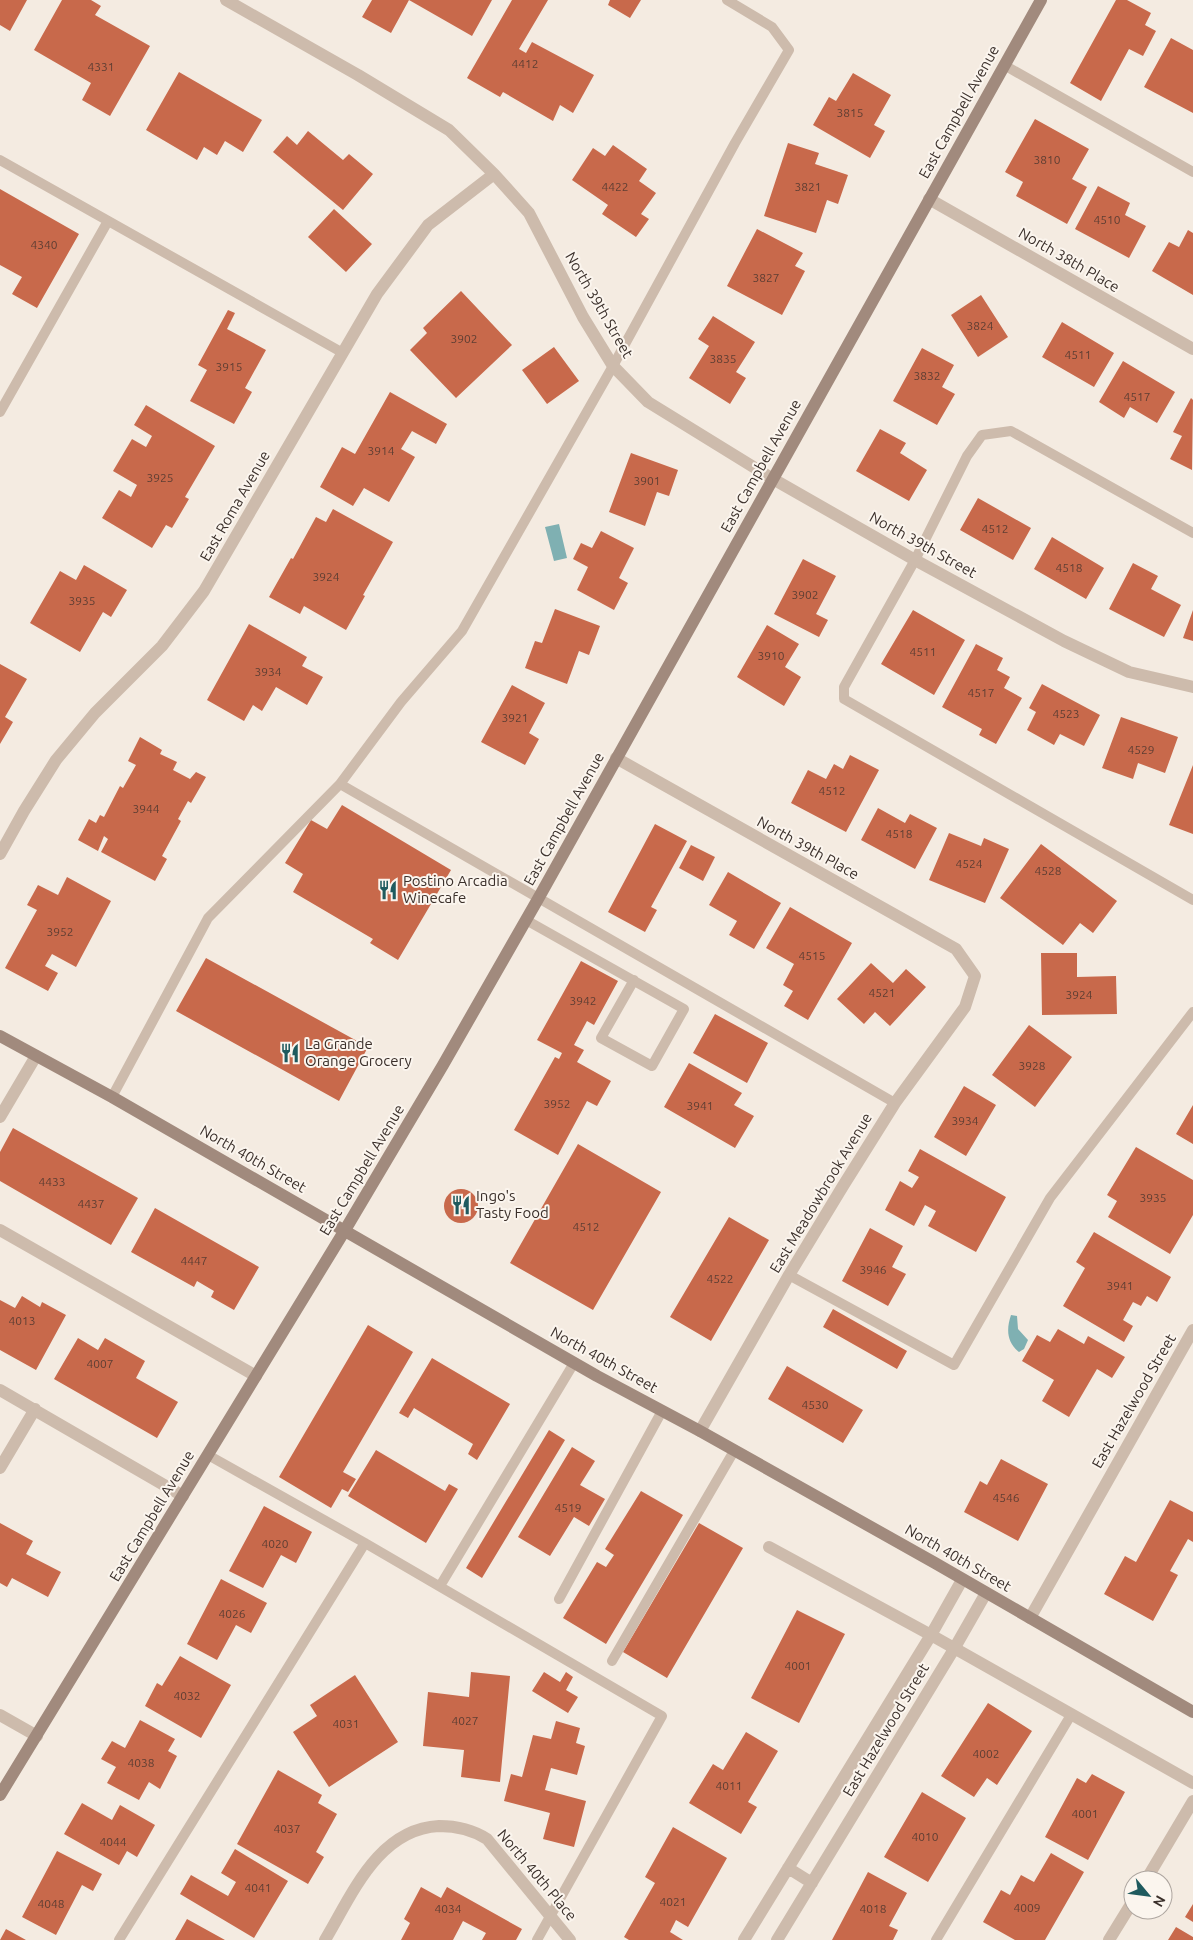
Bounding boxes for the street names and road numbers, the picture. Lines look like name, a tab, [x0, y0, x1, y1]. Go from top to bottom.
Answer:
street label: East Campbell Avenue	[915, 42, 1002, 181]
street label: North 38th Place	[1016, 224, 1123, 295]
street label: North 39th Street	[562, 249, 637, 361]
street label: East Campbell Avenue	[717, 396, 804, 535]
street label: East Roma Avenue	[196, 448, 273, 564]
street label: North 39th Street	[867, 508, 980, 581]
street label: East Campbell Avenue	[520, 749, 607, 888]
street label: North 39th Place	[754, 813, 862, 883]
street label: East Campbell Avenue	[316, 1101, 407, 1238]
street label: East Meadowbrook Avenue	[766, 1110, 875, 1276]
street label: North 40th Street	[197, 1121, 309, 1196]
street label: North 40th Street	[548, 1323, 661, 1396]
street label: East Hazelwood Street	[1088, 1330, 1179, 1471]
street label: East Campbell Avenue	[106, 1447, 197, 1584]
street label: North 40th Street	[902, 1520, 1014, 1595]
street label: East Hazelwood Street	[839, 1660, 932, 1799]
street label: North 40th Place	[494, 1826, 580, 1924]

